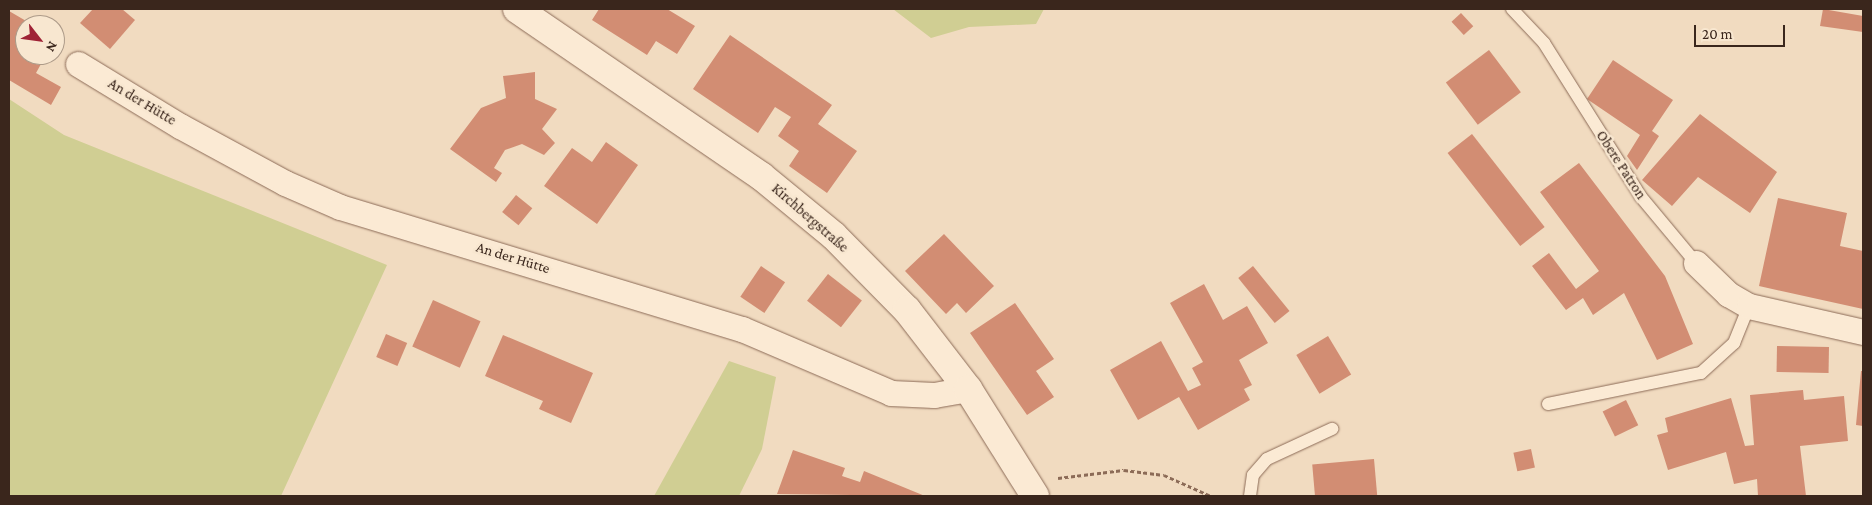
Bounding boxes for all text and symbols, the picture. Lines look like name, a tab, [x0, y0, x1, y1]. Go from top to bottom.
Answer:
north arrow	[15, 15, 65, 65]
scale bar	[1697, 15, 1788, 47]
text: 20 m	[1702, 26, 1733, 42]
text: N	[43, 39, 61, 55]
street label: An der Hütte	[105, 75, 179, 129]
street label: Obere Patron	[1592, 127, 1650, 203]
street label: Kirchbergstraße	[768, 180, 852, 256]
street label: An der Hütte	[474, 238, 552, 278]

